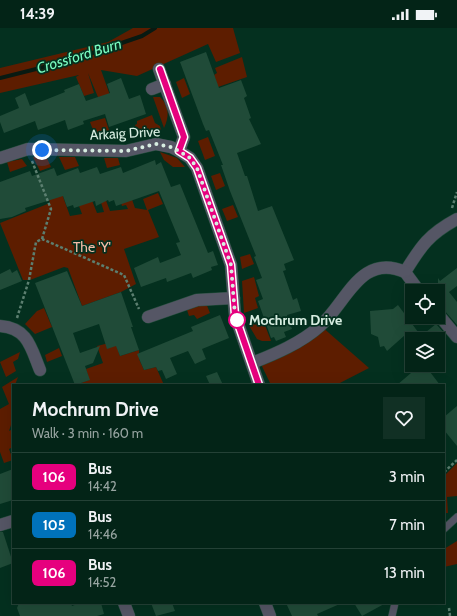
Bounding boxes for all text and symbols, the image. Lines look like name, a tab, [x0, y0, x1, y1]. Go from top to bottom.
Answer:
text: 14:39	[20, 5, 55, 23]
water label: Crossford Burn	[34, 35, 124, 77]
street label: Arkaig Drive	[89, 122, 161, 144]
your location	[32, 140, 52, 160]
park label: The 'Y'	[73, 238, 111, 256]
map controls	[405, 284, 445, 372]
button: locate	[405, 284, 445, 324]
marker: Mochrum Drive	[228, 311, 246, 329]
place label: Mochrum Drive	[249, 311, 342, 329]
button: layers	[405, 332, 445, 372]
button: heart	[383, 397, 425, 439]
text: Mochrum Drive	[32, 398, 158, 421]
text: Walk · 3 min · 160 m	[32, 425, 143, 441]
text: Bus	[88, 460, 112, 478]
text: 106	[43, 468, 65, 486]
text: 3 min	[389, 468, 425, 486]
text: 14:42	[88, 478, 117, 494]
text: Bus	[88, 508, 112, 526]
text: 105	[43, 516, 65, 534]
text: 7 min	[389, 516, 425, 534]
text: 14:46	[88, 526, 117, 542]
text: Bus	[88, 556, 112, 574]
text: 106	[43, 564, 65, 582]
text: 13 min	[384, 564, 425, 582]
text: 14:52	[88, 574, 116, 590]

